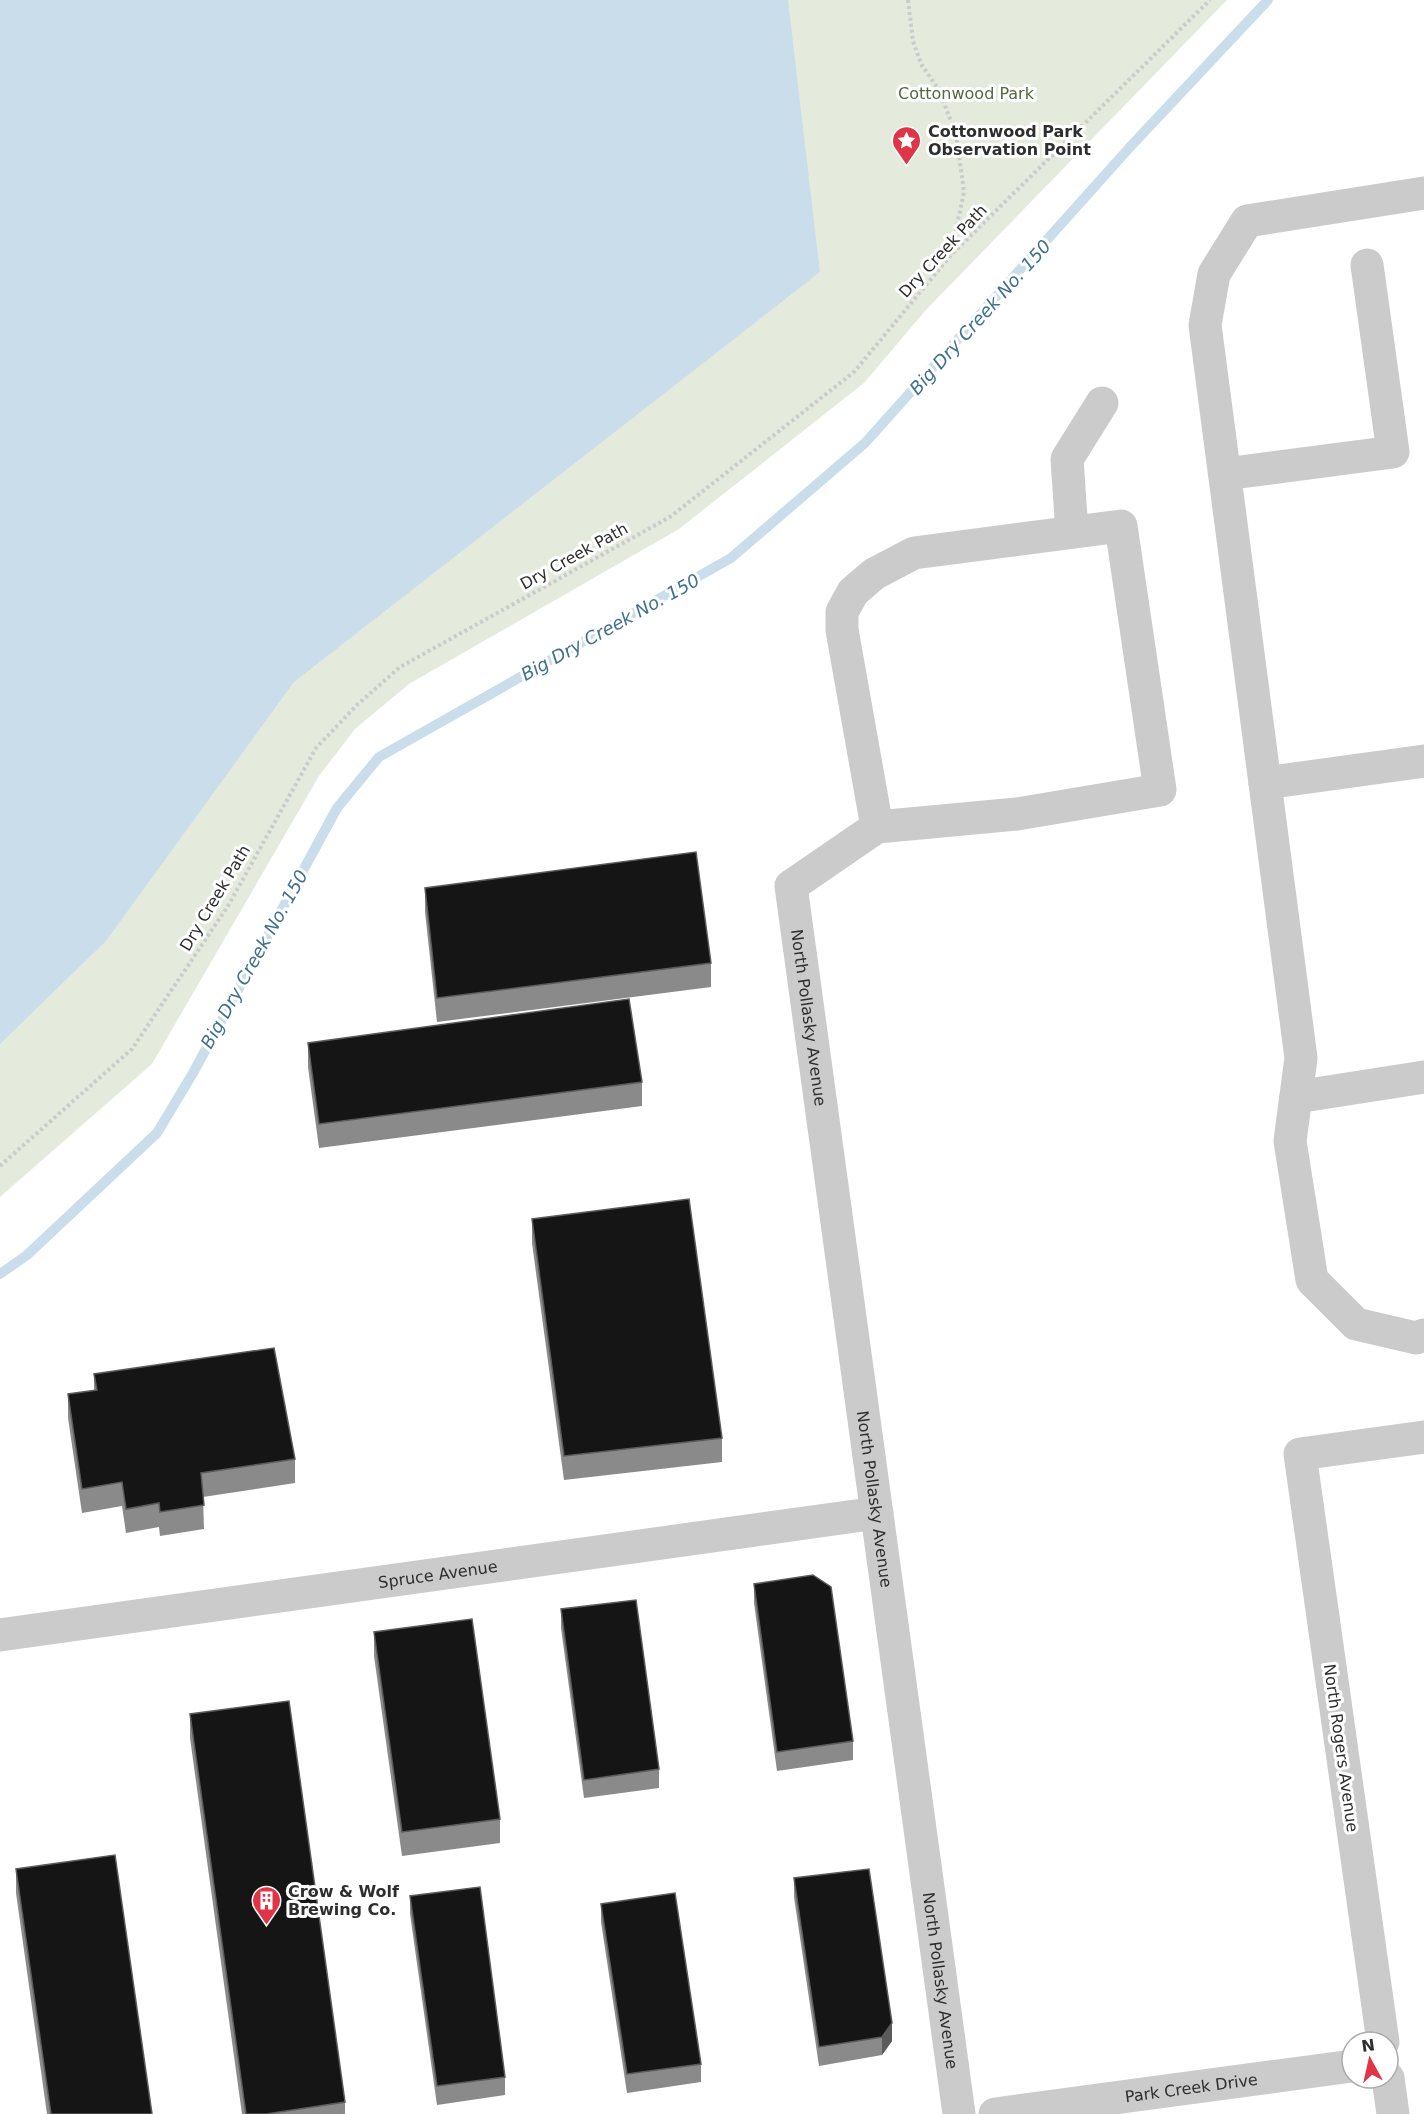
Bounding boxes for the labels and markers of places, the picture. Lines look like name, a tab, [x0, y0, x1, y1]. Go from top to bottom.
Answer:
place label: Cottonwood Park Observation Point	[928, 122, 1091, 159]
place icon: Cottonwood Park Observation Point	[891, 124, 923, 166]
place label: Crow & Wolf Brewing Co.	[288, 1882, 400, 1919]
building icon: Crow & Wolf Brewing Co.	[251, 1884, 283, 1926]

